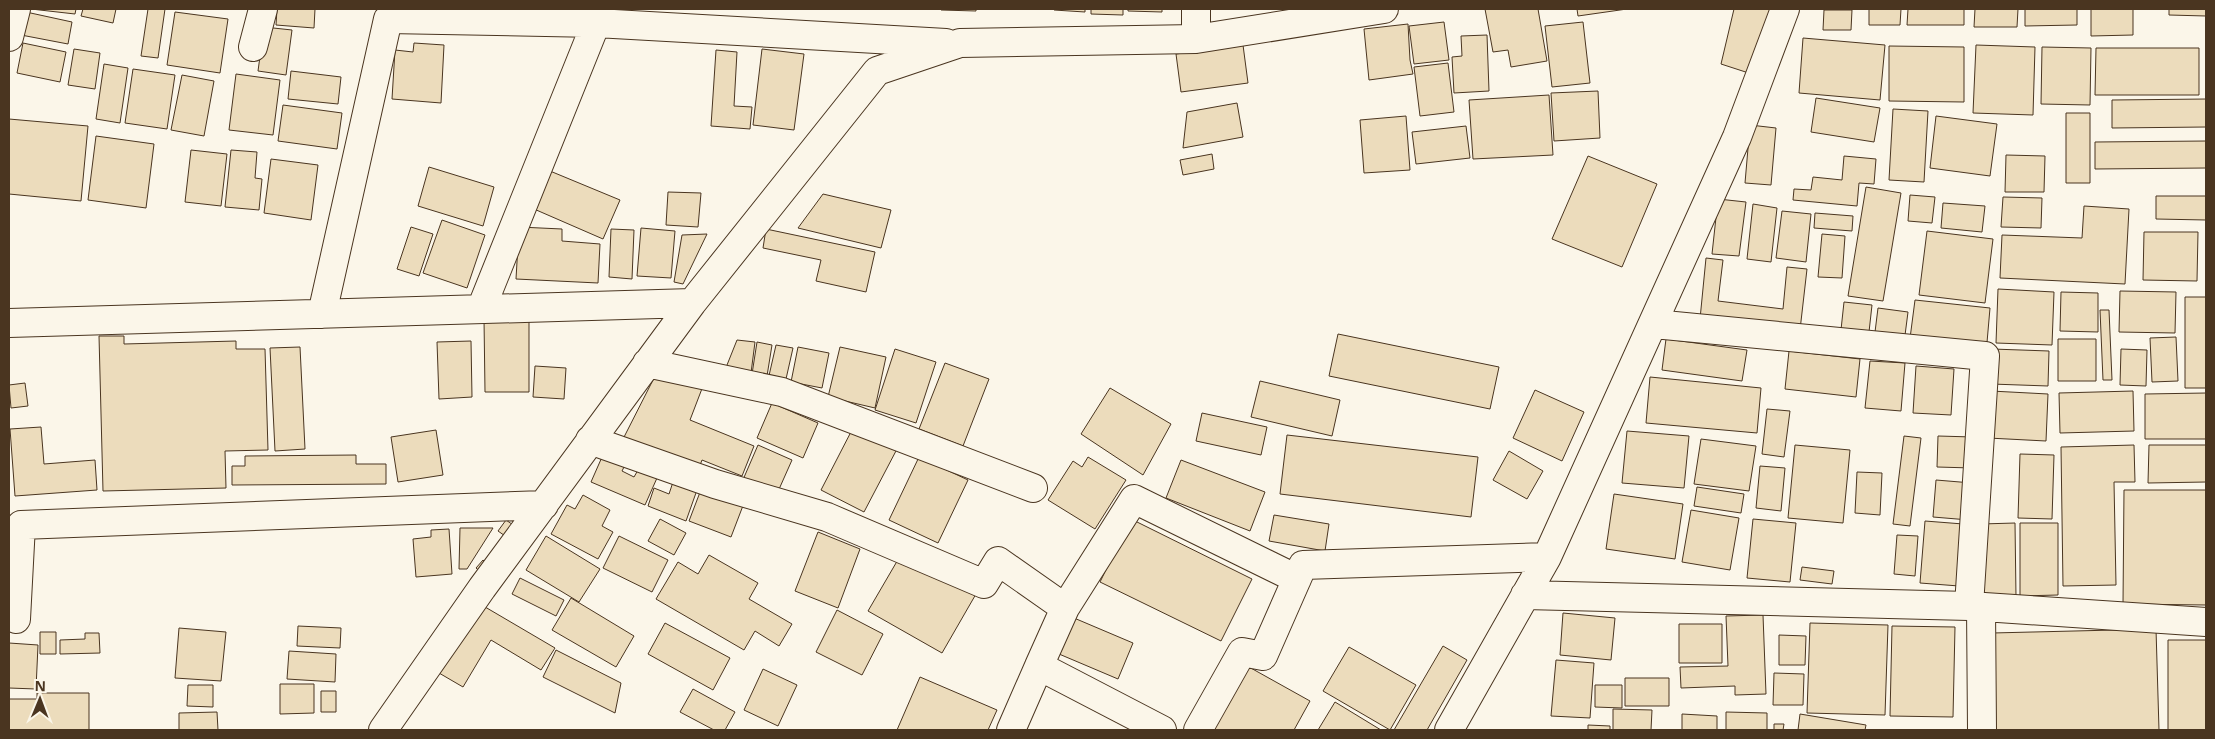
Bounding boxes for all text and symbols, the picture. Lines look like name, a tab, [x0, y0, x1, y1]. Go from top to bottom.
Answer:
north arrow	[15, 674, 65, 724]
text: N	[34, 676, 46, 695]

